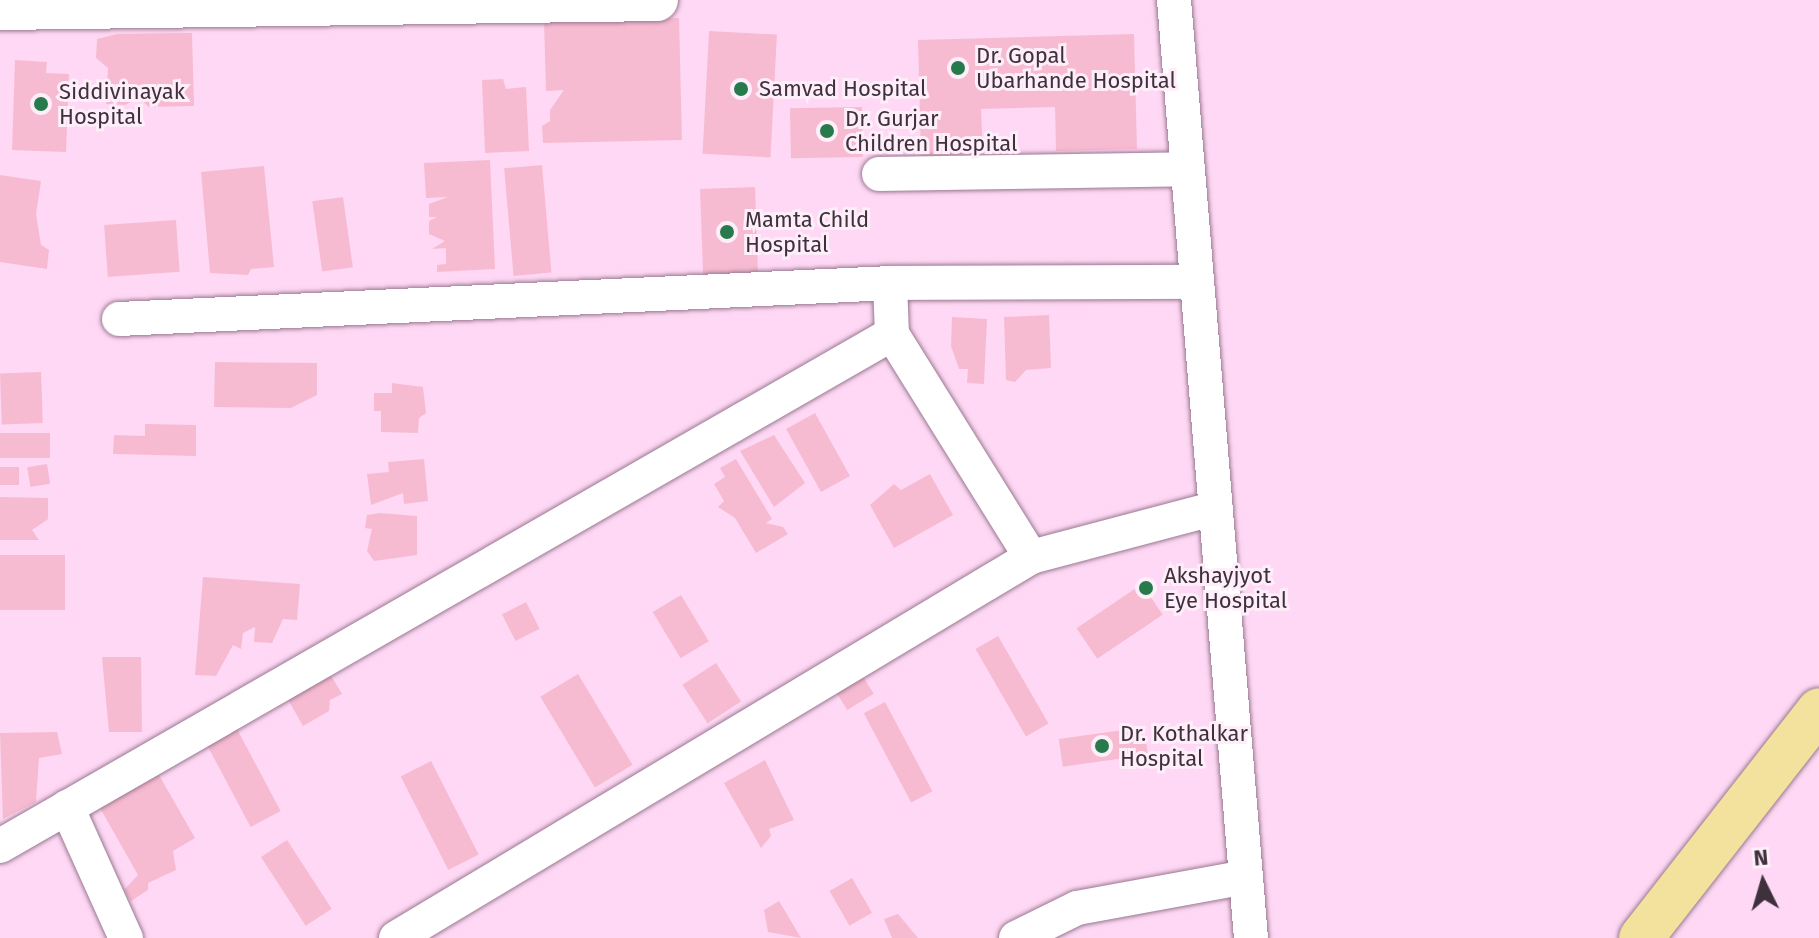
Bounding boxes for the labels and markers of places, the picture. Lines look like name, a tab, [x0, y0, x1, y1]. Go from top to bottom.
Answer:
place label: Dr. Gopal Ubarhande Hospital	[976, 42, 1176, 94]
marker: Dr. Gopal Ubarhande Hospital	[947, 57, 969, 79]
place label: Samvad Hospital	[759, 76, 926, 102]
place label: Siddivinayak Hospital	[59, 78, 185, 130]
marker: Samvad Hospital	[730, 78, 752, 100]
marker: Siddivinayak Hospital	[30, 93, 52, 115]
place label: Dr. Gurjar Children Hospital	[845, 105, 1018, 156]
marker: Dr. Gurjar Children Hospital	[816, 120, 838, 142]
place label: Mamta Child Hospital	[745, 206, 869, 258]
marker: Mamta Child Hospital	[716, 221, 738, 243]
place label: Akshayjyot Eye Hospital	[1164, 562, 1287, 614]
marker: Akshayjyot Eye Hospital	[1135, 577, 1157, 599]
place label: Dr. Kothalkar Hospital	[1120, 720, 1248, 772]
marker: Dr. Kothalkar Hospital	[1091, 735, 1113, 757]

